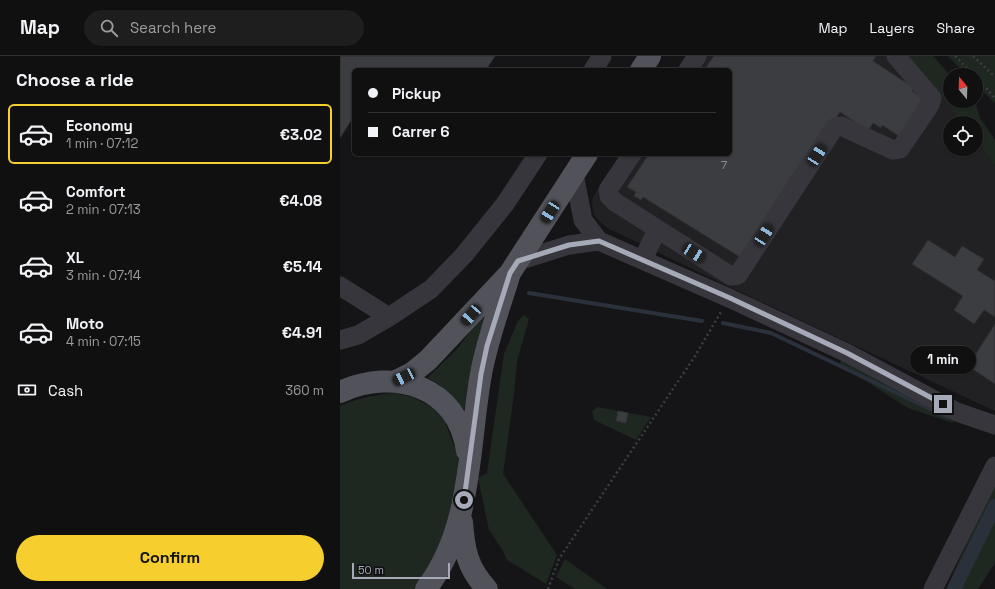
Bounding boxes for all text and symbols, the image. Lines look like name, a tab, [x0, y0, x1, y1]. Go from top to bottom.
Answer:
search box	[84, 10, 364, 46]
text: Map	[20, 15, 60, 40]
icon: search	[98, 17, 120, 39]
text: Search here	[130, 18, 216, 37]
text: Map	[818, 19, 848, 37]
text: Layers	[870, 19, 914, 37]
text: Share	[936, 19, 975, 37]
text: Choose a ride	[16, 68, 134, 91]
north arrow	[943, 68, 983, 108]
map controls	[943, 68, 983, 156]
text: Pickup	[392, 84, 441, 103]
icon: car	[18, 116, 54, 152]
text: Economy	[66, 116, 133, 135]
button: locate	[943, 116, 983, 156]
text: Carrer 6	[392, 122, 450, 141]
text: €3.02	[280, 125, 322, 144]
text: 1 min · 07:12	[66, 135, 138, 152]
car	[805, 142, 829, 168]
house number: 7	[721, 158, 727, 172]
icon: car	[18, 182, 54, 218]
text: Comfort	[66, 182, 126, 201]
text: €4.08	[279, 191, 322, 210]
car	[538, 199, 562, 225]
text: 2 min · 07:13	[66, 201, 141, 218]
car	[752, 222, 776, 248]
car	[681, 242, 707, 264]
icon: car	[18, 248, 54, 284]
text: XL	[66, 248, 84, 267]
text: €5.14	[283, 257, 322, 276]
text: 3 min · 07:14	[66, 267, 141, 284]
car	[459, 302, 483, 328]
icon: car	[18, 314, 54, 350]
text: Moto	[66, 314, 104, 333]
text: €4.91	[282, 323, 322, 342]
text: 4 min · 07:15	[66, 333, 141, 350]
callout: 1 min	[910, 346, 976, 374]
text: 1 min	[927, 351, 959, 368]
car	[391, 366, 417, 388]
icon: cash	[16, 379, 38, 401]
text: Cash	[48, 381, 83, 400]
text: 360 m	[285, 382, 324, 399]
route end	[934, 395, 952, 413]
route start	[455, 491, 473, 509]
button: Confirm	[16, 535, 324, 581]
scale bar	[352, 561, 450, 580]
text: 50 m	[358, 563, 384, 577]

